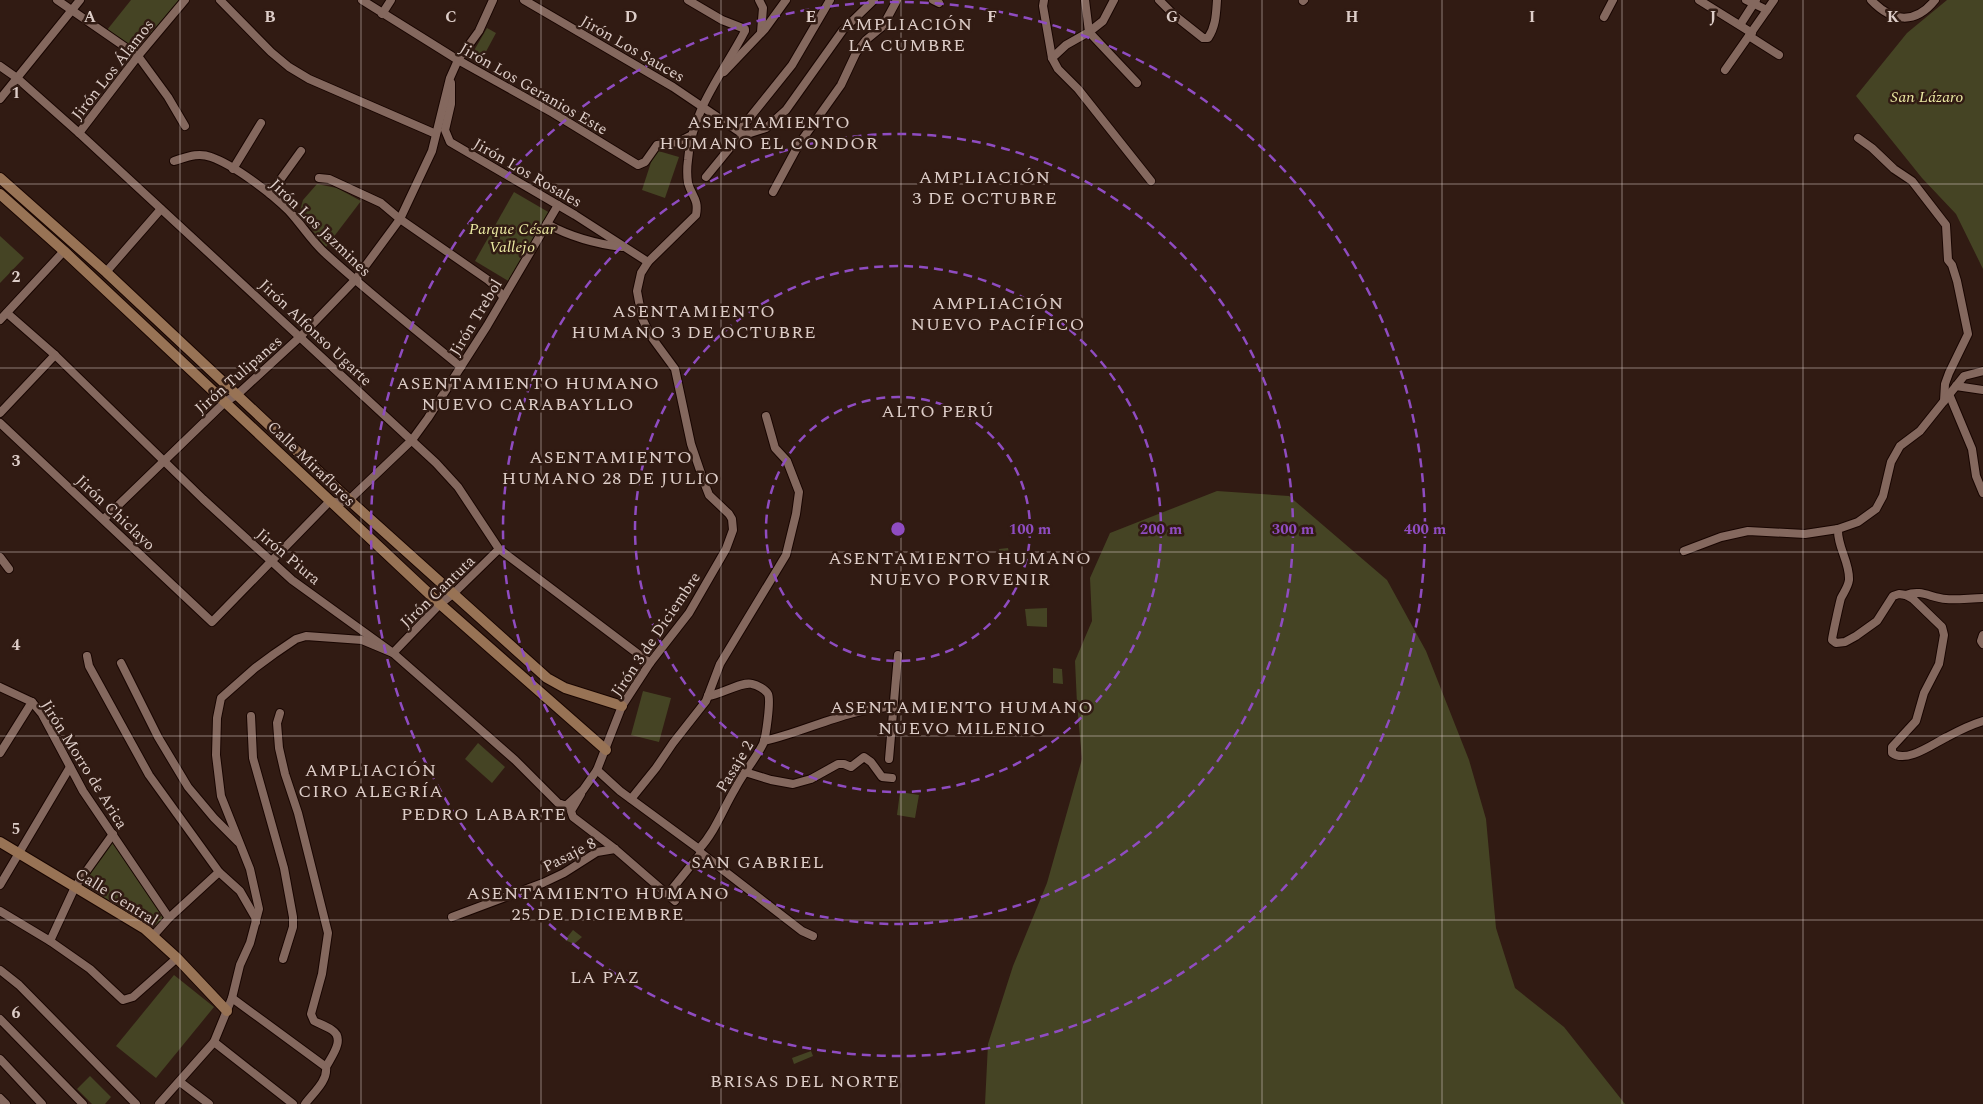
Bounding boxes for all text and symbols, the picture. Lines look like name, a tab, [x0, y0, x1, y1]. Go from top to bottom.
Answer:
text: A	[84, 5, 97, 29]
text: B	[264, 5, 276, 29]
text: C	[445, 5, 457, 29]
text: D	[625, 5, 638, 29]
text: E	[806, 5, 816, 29]
text: F	[987, 5, 997, 29]
text: G	[1166, 5, 1178, 29]
text: H	[1345, 5, 1359, 29]
text: I	[1529, 5, 1535, 29]
text: J	[1710, 5, 1717, 29]
text: K	[1887, 5, 1900, 29]
street label: Jirón Los Sauces	[576, 9, 689, 89]
district label: AMPLIACIÓN LA CUMBRE	[841, 11, 973, 59]
street label: Jirón Los Álamos	[66, 14, 160, 125]
street label: Jirón Los Geranios Este	[455, 37, 612, 141]
text: 1	[12, 81, 20, 105]
park label: San Lázaro	[1891, 85, 1963, 109]
district label: ASENTAMIENTO HUMANO EL CONDOR	[659, 109, 879, 157]
street label: Jirón Los Rosales	[469, 132, 586, 214]
district label: AMPLIACIÓN 3 DE OCTUBRE	[912, 164, 1058, 212]
street label: Jirón Los Jazmines	[264, 173, 376, 282]
park label: Parque César Vallejo	[469, 217, 556, 259]
text: 2	[12, 265, 21, 289]
street label: Jirón Alfonso Ugarte	[253, 274, 377, 392]
street label: Jirón Trebol	[443, 274, 508, 361]
district label: AMPLIACIÓN NUEVO PACÍFICO	[911, 290, 1085, 338]
district label: ASENTAMIENTO HUMANO 3 DE OCTUBRE	[571, 298, 817, 346]
street label: Jirón Tulipanes	[189, 330, 288, 420]
district label: ASENTAMIENTO HUMANO NUEVO CARABAYLLO	[396, 370, 660, 418]
district label: ALTO PERÚ	[881, 398, 995, 425]
street label: Calle Miraflores	[262, 415, 361, 512]
district label: ASENTAMIENTO HUMANO 28 DE JULIO	[502, 444, 720, 492]
text: 3	[12, 449, 21, 473]
street label: Jirón Chiclayo	[70, 469, 161, 556]
text: 100 m	[1009, 518, 1052, 541]
text: 200 m	[1140, 518, 1183, 541]
text: 300 m	[1272, 518, 1315, 541]
text: 400 m	[1404, 518, 1447, 541]
centre of rings	[889, 520, 907, 538]
street label: Jirón Piura	[251, 523, 326, 591]
district label: ASENTAMIENTO HUMANO NUEVO PORVENIR	[828, 545, 1092, 593]
street label: Jirón Cantuta	[395, 550, 481, 634]
street label: Jirón 3 de Diciembre	[605, 567, 707, 702]
text: 4	[12, 633, 21, 657]
district label: ASENTAMIENTO HUMANO NUEVO MILENIO	[830, 694, 1094, 742]
street label: Jirón Morro de Arica	[35, 695, 134, 834]
street label: Pasaje 2	[710, 736, 760, 797]
district label: AMPLIACIÓN CIRO ALEGRÍA	[298, 757, 444, 805]
district label: PEDRO LABARTE	[401, 801, 567, 828]
text: 5	[12, 817, 20, 841]
street label: Pasaje 8	[539, 831, 600, 879]
district label: SAN GABRIEL	[691, 849, 825, 876]
street label: Calle Central	[70, 862, 163, 932]
district label: ASENTAMIENTO HUMANO 25 DE DICIEMBRE	[466, 880, 730, 928]
district label: LA PAZ	[570, 964, 640, 991]
text: 6	[12, 1001, 21, 1025]
district label: BRISAS DEL NORTE	[710, 1068, 900, 1095]

